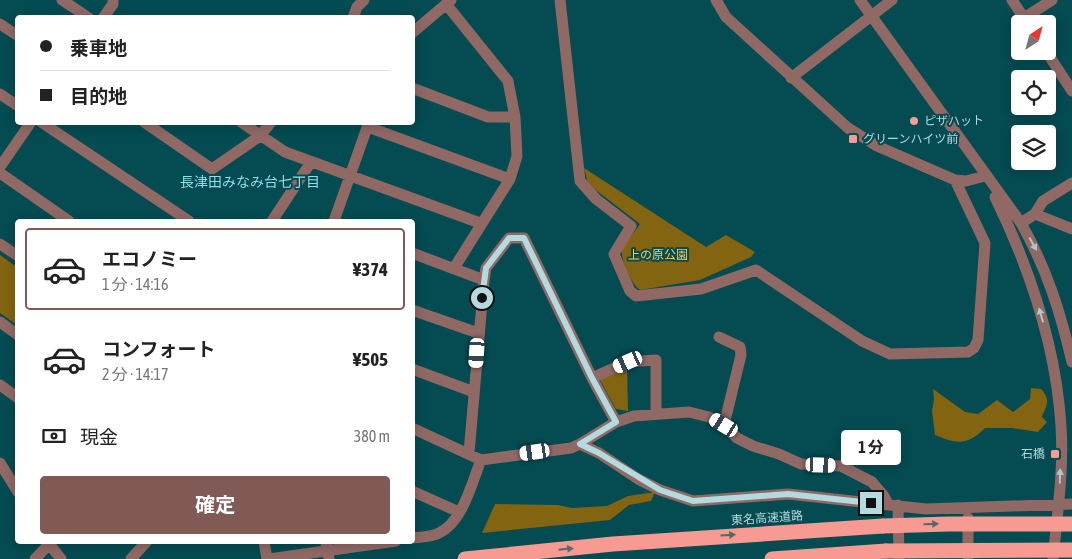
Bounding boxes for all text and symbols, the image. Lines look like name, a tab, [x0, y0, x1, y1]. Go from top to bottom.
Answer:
north arrow	[1011, 15, 1056, 60]
map controls	[1011, 15, 1056, 170]
text: 乗車地	[70, 37, 127, 59]
button: locate	[1011, 70, 1056, 115]
text: 目的地	[70, 85, 127, 107]
place label: ピザハット	[924, 114, 984, 128]
marker: ピザハット	[908, 115, 920, 127]
button: layers	[1011, 125, 1056, 170]
place label: グリーンハイツ前	[863, 132, 958, 146]
marker: グリーンハイツ前	[847, 133, 859, 145]
district label: 長津田みなみ台七丁目	[180, 174, 320, 190]
one-way arrow	[1028, 237, 1037, 251]
icon: car	[42, 247, 87, 292]
text: エコノミー	[102, 248, 197, 270]
park label: 上の原公園	[628, 248, 688, 262]
text: ¥374	[353, 258, 388, 280]
text: 1 分 · 14:16	[102, 275, 168, 293]
route start	[471, 287, 493, 309]
one-way arrow	[1037, 308, 1045, 323]
icon: car	[42, 337, 87, 382]
text: コンフォート	[102, 338, 215, 360]
car	[468, 338, 485, 368]
text: ¥505	[353, 348, 388, 370]
car	[611, 349, 644, 375]
text: 2 分 · 14:17	[102, 365, 168, 383]
car	[707, 411, 740, 439]
icon: cash	[40, 422, 68, 450]
text: 現金	[80, 426, 118, 448]
text: 380 m	[354, 427, 390, 445]
callout: 1 分	[841, 430, 901, 466]
text: 1 分	[858, 438, 884, 456]
car	[519, 442, 550, 462]
place label: 石橋	[1021, 447, 1045, 461]
marker: 石橋	[1049, 448, 1061, 460]
car	[805, 457, 836, 473]
one-way arrow	[1056, 467, 1064, 483]
button: 確定	[40, 476, 390, 534]
route end	[860, 492, 882, 514]
street label: 東名高速道路	[731, 509, 803, 527]
one-way arrow	[924, 520, 940, 528]
one-way arrow	[720, 531, 736, 539]
one-way arrow	[558, 545, 574, 553]

